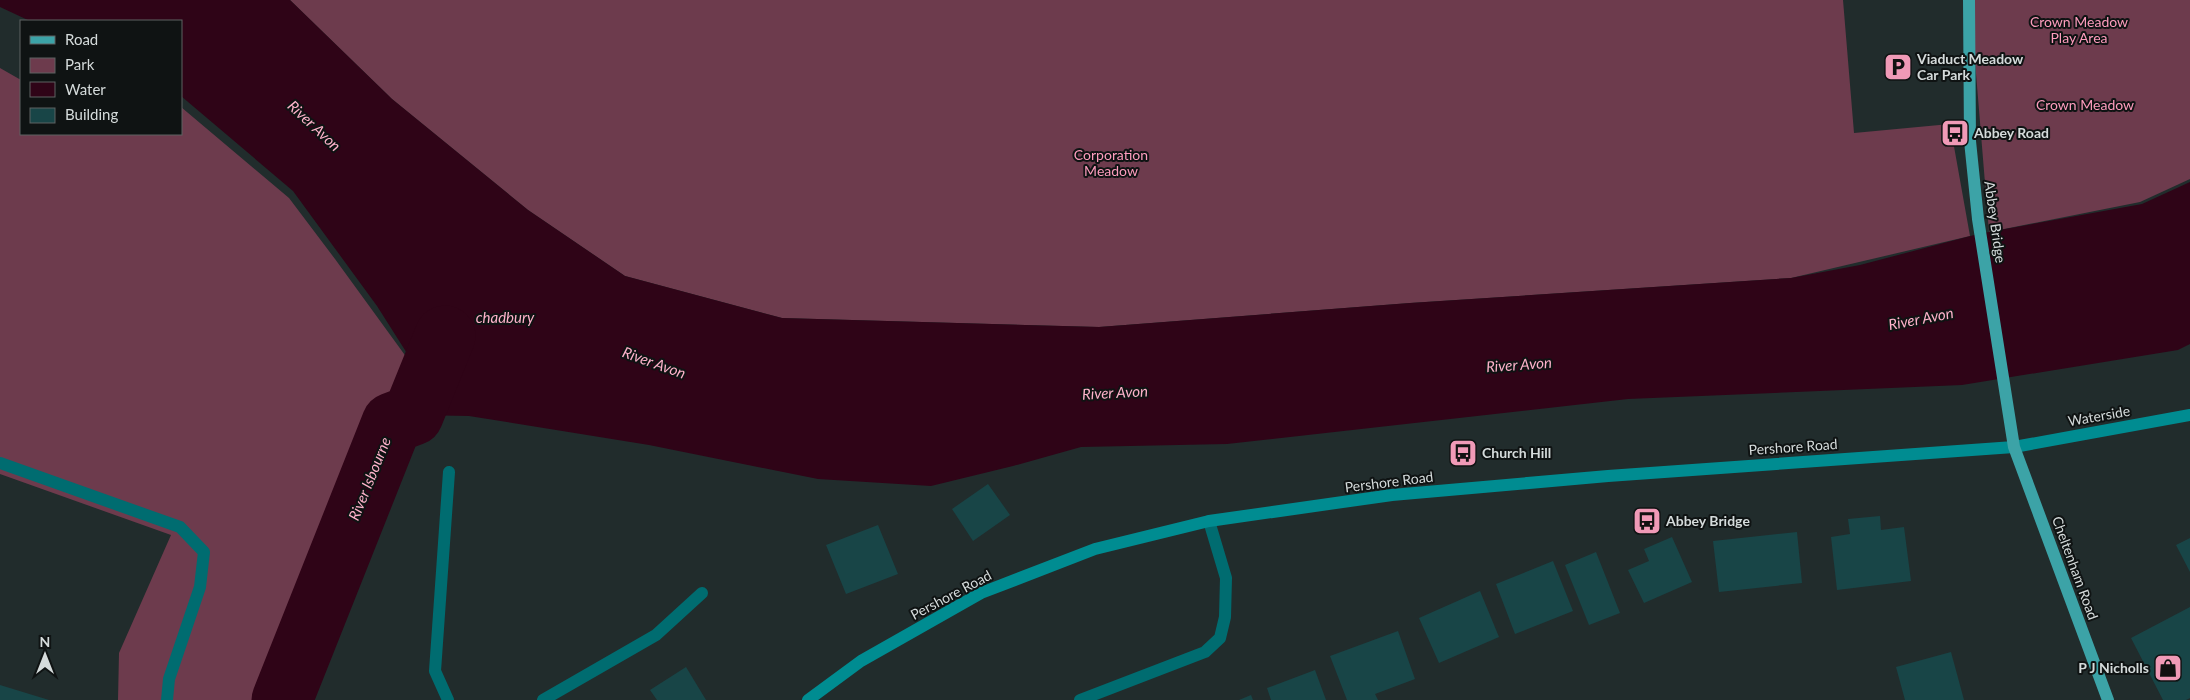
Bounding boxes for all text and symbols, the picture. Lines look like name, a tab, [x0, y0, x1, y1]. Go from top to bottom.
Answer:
park label: Crown Meadow Play Area	[2030, 13, 2128, 46]
legend	[20, 20, 182, 135]
text: Road	[65, 30, 98, 48]
place label: Viaduct Meadow Car Park	[1916, 50, 2024, 83]
parking icon: Viaduct Meadow Car Park	[1883, 52, 1913, 82]
text: Park	[65, 55, 95, 73]
text: Water	[65, 80, 106, 98]
water label: River Avon	[284, 96, 345, 154]
park label: Crown Meadow	[2036, 96, 2134, 113]
text: Building	[65, 105, 118, 123]
bus stop icon: Abbey Road	[1940, 118, 1970, 148]
place label: Abbey Road	[1973, 124, 2049, 141]
park label: Corporation Meadow	[1074, 146, 1148, 179]
street label: Abbey Bridge	[1981, 180, 2010, 264]
water label: River Avon	[1887, 303, 1955, 333]
water label: chadbury	[476, 308, 535, 326]
water label: River Avon	[620, 342, 688, 382]
water label: River Avon	[1485, 353, 1552, 375]
water label: River Avon	[1082, 381, 1148, 403]
street label: Waterside	[2067, 402, 2131, 429]
water label: River Isbourne	[344, 434, 394, 523]
street label: Pershore Road	[1748, 435, 1838, 458]
bus stop icon: Church Hill	[1448, 438, 1478, 468]
place label: Church Hill	[1482, 444, 1551, 461]
street label: Pershore Road	[1344, 468, 1434, 495]
bus stop icon: Abbey Bridge	[1632, 506, 1662, 536]
place label: Abbey Bridge	[1665, 512, 1750, 529]
street label: Cheltenham Road	[2049, 514, 2102, 622]
street label: Pershore Road	[907, 566, 994, 623]
north arrow	[20, 630, 70, 680]
text: N	[40, 633, 50, 650]
shop icon: P J Nicholls	[2153, 653, 2183, 683]
place label: P J Nicholls	[2078, 659, 2149, 676]

